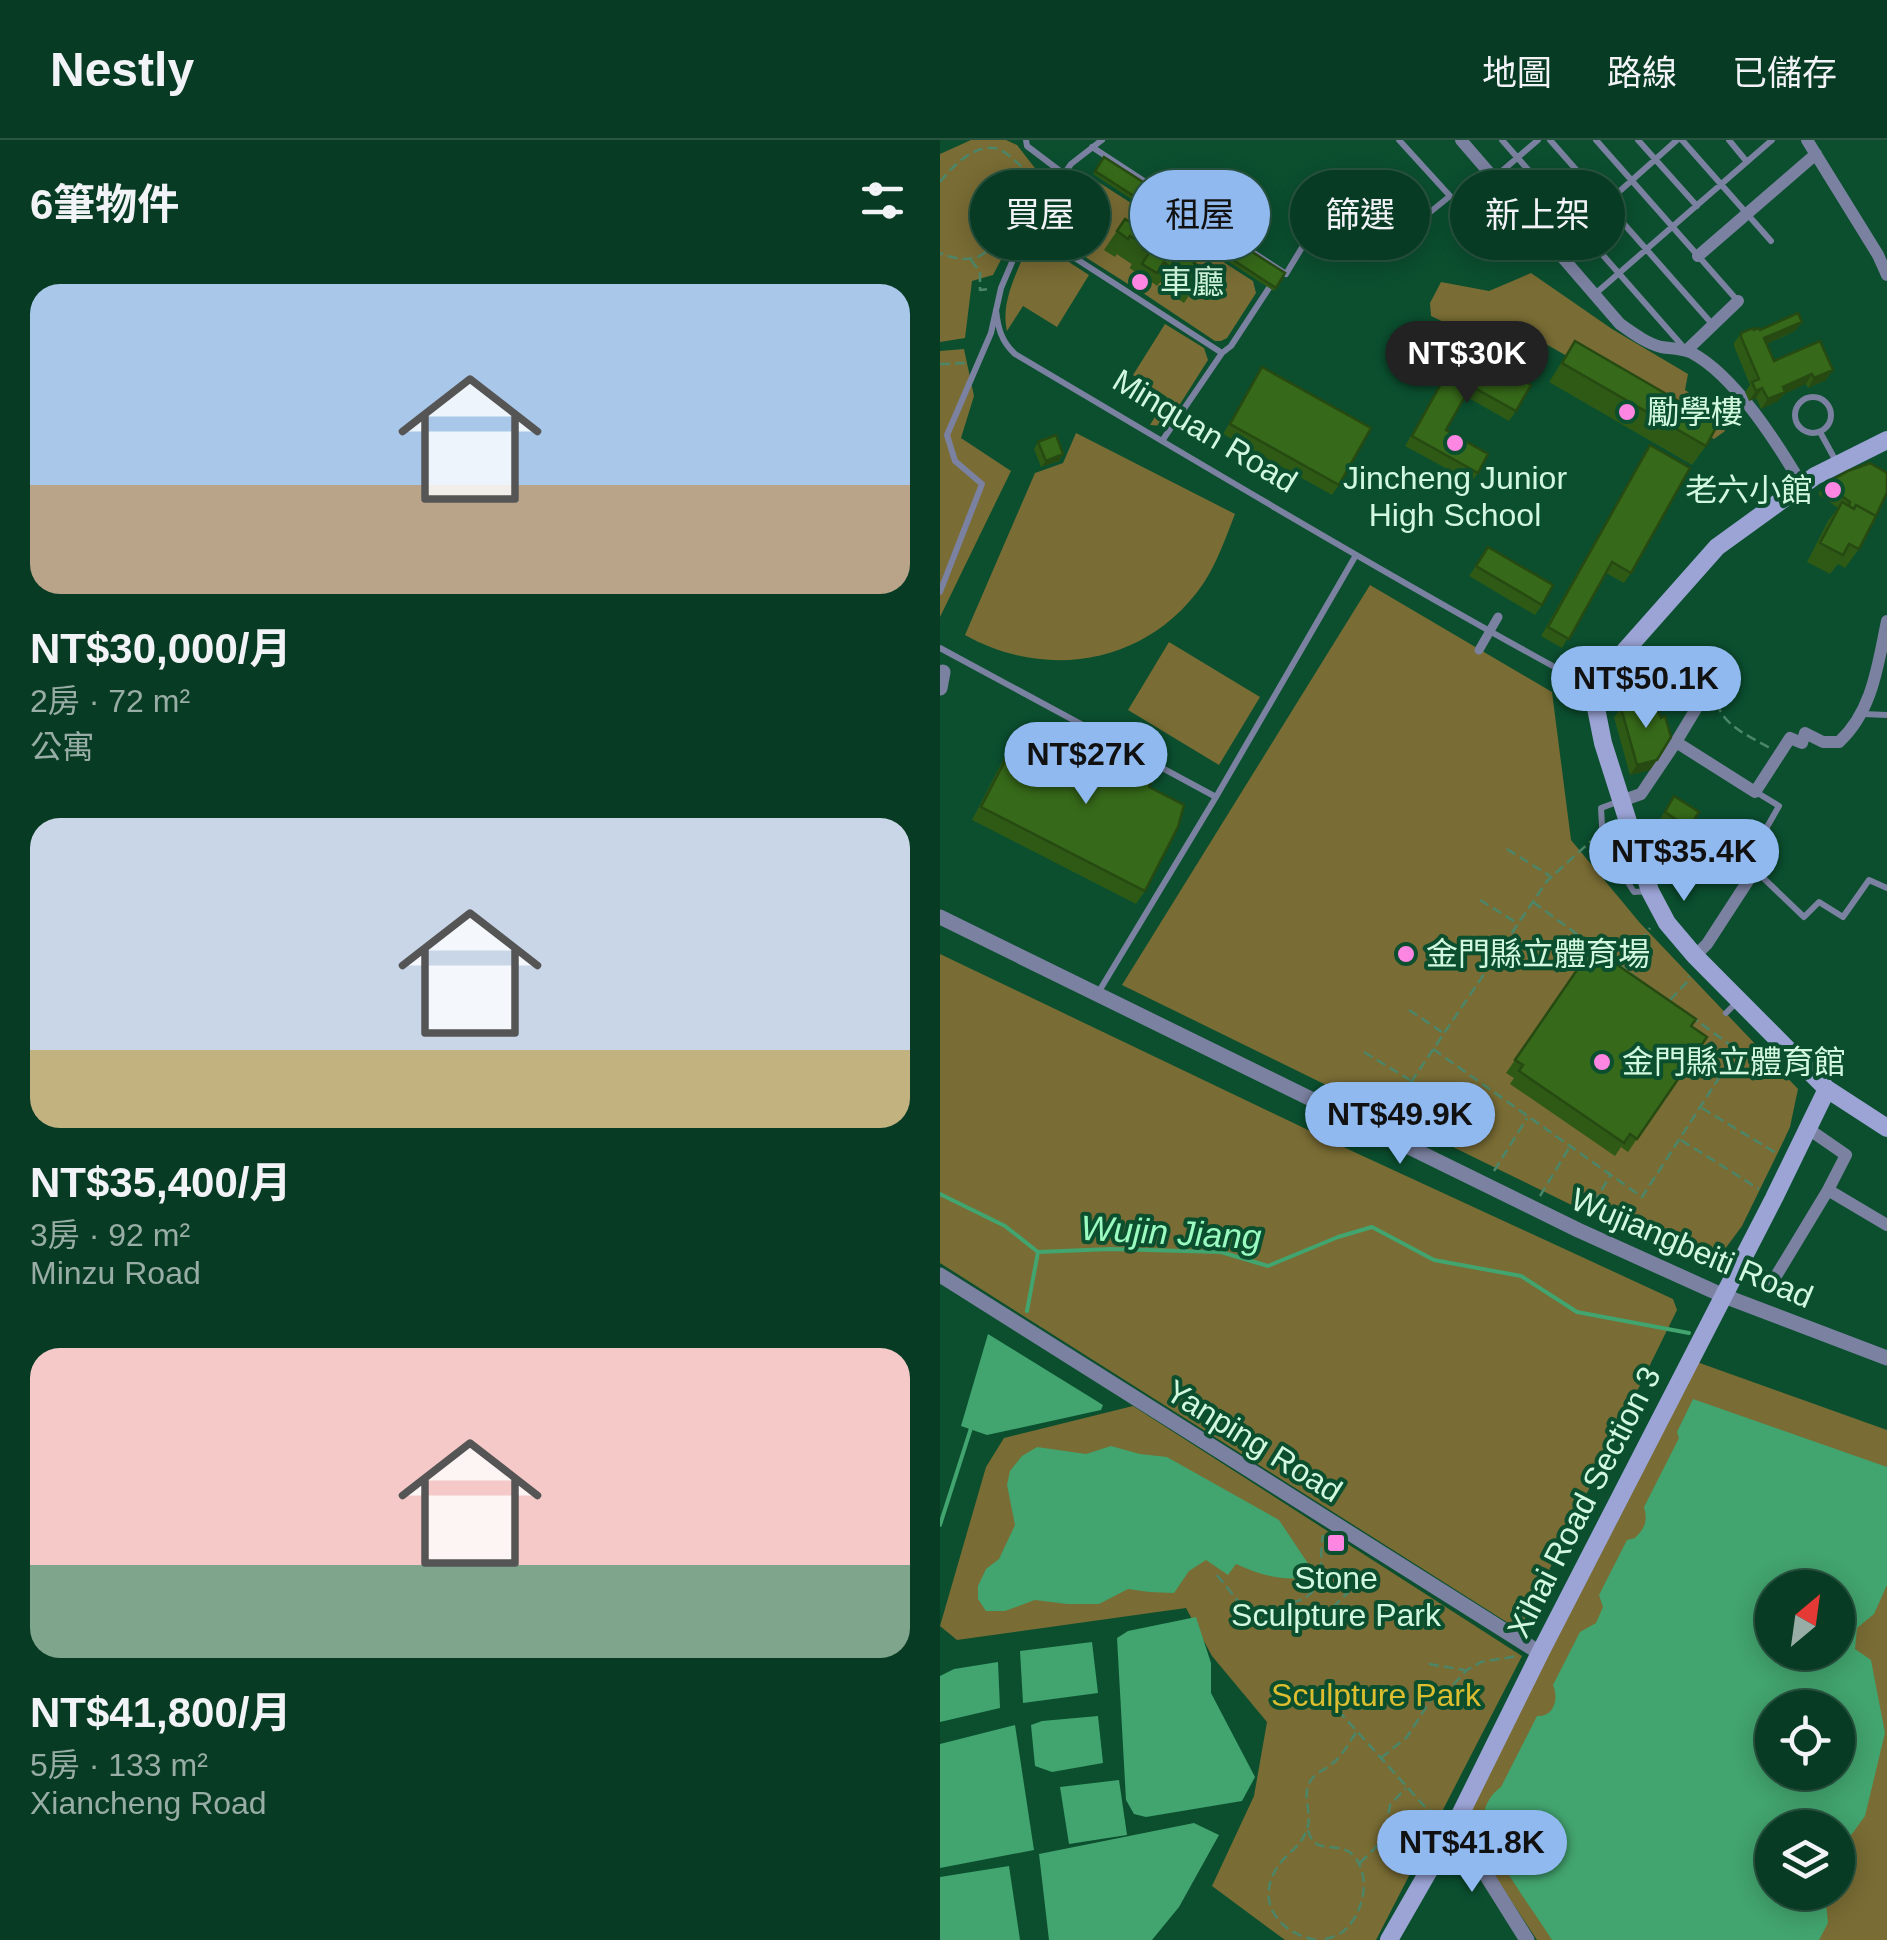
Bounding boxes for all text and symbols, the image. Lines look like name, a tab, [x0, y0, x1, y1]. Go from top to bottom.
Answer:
text: Nestly	[50, 43, 194, 96]
text: 地圖	[1482, 53, 1552, 92]
text: 路線	[1607, 53, 1677, 92]
text: 已儲存	[1732, 53, 1837, 92]
chip: 買屋	[970, 170, 1110, 260]
chip: 租屋	[1130, 170, 1270, 260]
chip: 篩選	[1290, 170, 1430, 260]
chip: 新上架	[1450, 170, 1625, 260]
icon: filters	[855, 173, 910, 228]
text: 6筆物件	[30, 181, 179, 228]
place label: 車廳	[1160, 264, 1224, 300]
marker: 車廳	[1129, 271, 1151, 293]
pin: NT$30K	[1386, 321, 1548, 406]
text: NT$30K	[1407, 335, 1527, 371]
icon: home	[380, 349, 560, 529]
street label: Minquan Road	[1107, 362, 1303, 500]
place label: 勵學樓	[1647, 394, 1743, 430]
marker: 勵學樓	[1616, 401, 1638, 423]
marker: Jincheng Junior High School	[1444, 432, 1466, 454]
place label: Jincheng Junior High School	[1343, 460, 1567, 533]
place label: 老六小館	[1685, 472, 1813, 508]
marker: 老六小館	[1822, 479, 1844, 501]
text: NT$30,000/月	[30, 625, 291, 672]
pin: NT$50.1K	[1543, 646, 1749, 731]
text: NT$50.1K	[1573, 660, 1719, 696]
text: 2房 · 72 m²	[30, 683, 190, 719]
pin: NT$27K	[1005, 722, 1167, 807]
text: 公寓	[30, 729, 94, 765]
text: NT$27K	[1026, 736, 1146, 772]
pin: NT$35.4K	[1581, 819, 1787, 904]
text: NT$35.4K	[1611, 833, 1757, 869]
icon: home	[380, 883, 560, 1063]
place label: 金門縣立體育場	[1426, 936, 1650, 972]
marker: 金門縣立體育場	[1395, 943, 1417, 965]
place label: 金門縣立體育館	[1622, 1044, 1846, 1080]
marker: 金門縣立體育館	[1591, 1051, 1613, 1073]
pin: NT$49.9K	[1297, 1082, 1503, 1167]
text: NT$49.9K	[1327, 1096, 1473, 1132]
text: NT$35,400/月	[30, 1159, 291, 1206]
street label: Wujiangbeiti Road	[1566, 1181, 1818, 1315]
water label: Wujin Jiang	[1080, 1208, 1263, 1256]
text: 3房 · 92 m²	[30, 1217, 190, 1253]
text: Minzu Road	[30, 1255, 201, 1291]
street label: Xihai Road Section 3	[1500, 1361, 1668, 1643]
street label: Yanping Road	[1159, 1373, 1349, 1509]
icon: home	[380, 1413, 560, 1593]
marker: Stone Sculpture Park	[1325, 1532, 1347, 1554]
place label: Stone Sculpture Park	[1231, 1560, 1442, 1633]
north arrow	[1755, 1570, 1855, 1670]
map controls	[1755, 1570, 1855, 1910]
park label: Sculpture Park	[1271, 1677, 1482, 1713]
text: NT$41,800/月	[30, 1689, 291, 1736]
button: locate	[1755, 1690, 1855, 1790]
text: 5房 · 133 m²	[30, 1747, 208, 1783]
text: Xiancheng Road	[30, 1785, 267, 1821]
pin: NT$41.8K	[1369, 1810, 1575, 1895]
button: layers	[1755, 1810, 1855, 1910]
text: NT$41.8K	[1399, 1824, 1545, 1860]

